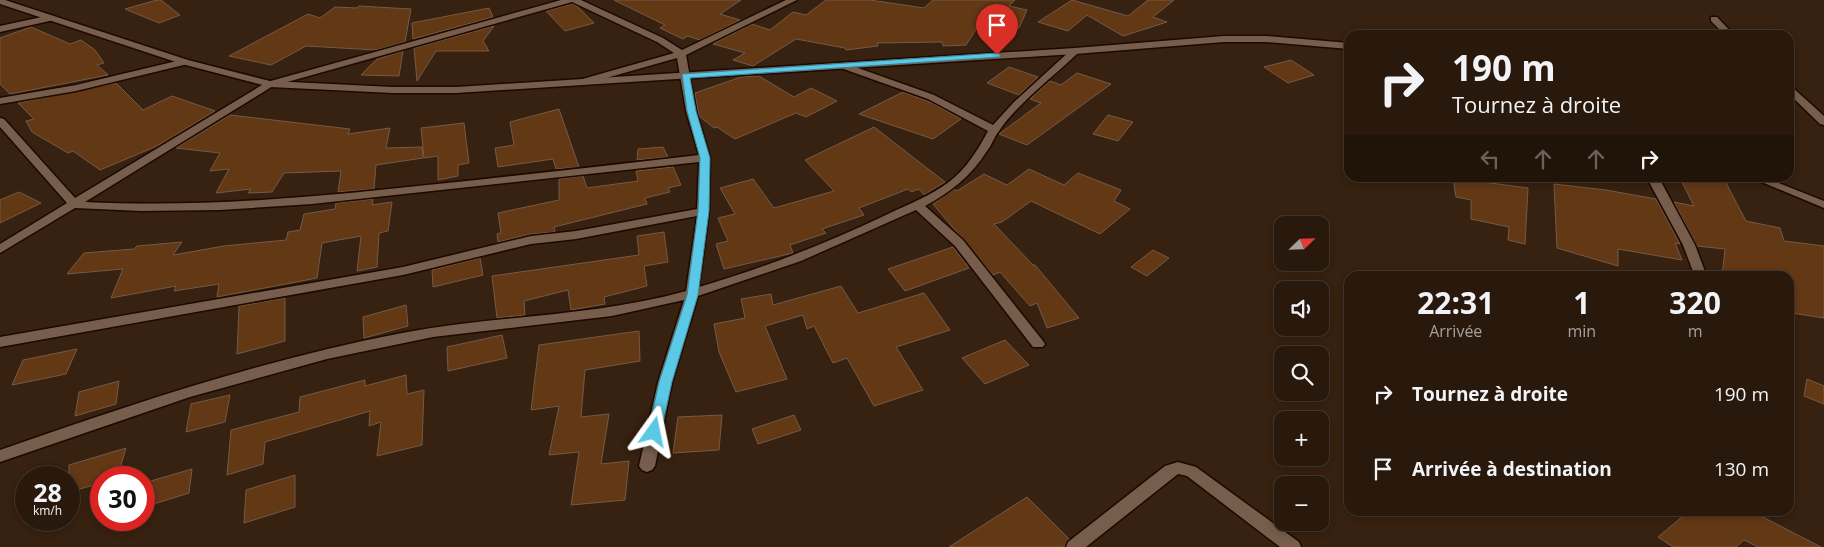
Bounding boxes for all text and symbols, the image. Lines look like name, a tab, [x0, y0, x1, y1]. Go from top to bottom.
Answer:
pin	[976, 4, 1018, 55]
icon: arrive	[983, 11, 1011, 39]
text: 190 m	[1452, 44, 1556, 91]
icon: right	[1369, 50, 1434, 115]
text: Tournez à droite	[1452, 89, 1621, 119]
icon: left	[1476, 145, 1504, 173]
icon: ahead	[1529, 145, 1557, 173]
icon: ahead	[1582, 145, 1610, 173]
icon: right	[1635, 145, 1663, 173]
north arrow	[1274, 216, 1329, 271]
map controls	[1274, 216, 1329, 531]
button: sound	[1274, 281, 1329, 336]
text: 22:31	[1417, 282, 1494, 323]
text: 1	[1573, 282, 1590, 323]
text: 320	[1669, 282, 1721, 323]
text: Arrivée	[1429, 320, 1482, 342]
text: min	[1568, 320, 1596, 342]
text: m	[1688, 320, 1703, 342]
button: search	[1274, 346, 1329, 401]
icon: right	[1369, 380, 1397, 408]
text: Tournez à droite	[1412, 381, 1568, 407]
text: 190 m	[1714, 381, 1769, 407]
position arrow	[627, 405, 679, 457]
button: +	[1274, 411, 1329, 466]
icon: arrive	[1369, 455, 1397, 483]
text: Arrivée à destination	[1412, 456, 1612, 482]
text: 130 m	[1714, 456, 1769, 482]
speed limit sign: 30	[90, 466, 155, 531]
text: 28	[33, 475, 62, 509]
button: −	[1274, 476, 1329, 531]
text: km/h	[33, 502, 62, 519]

